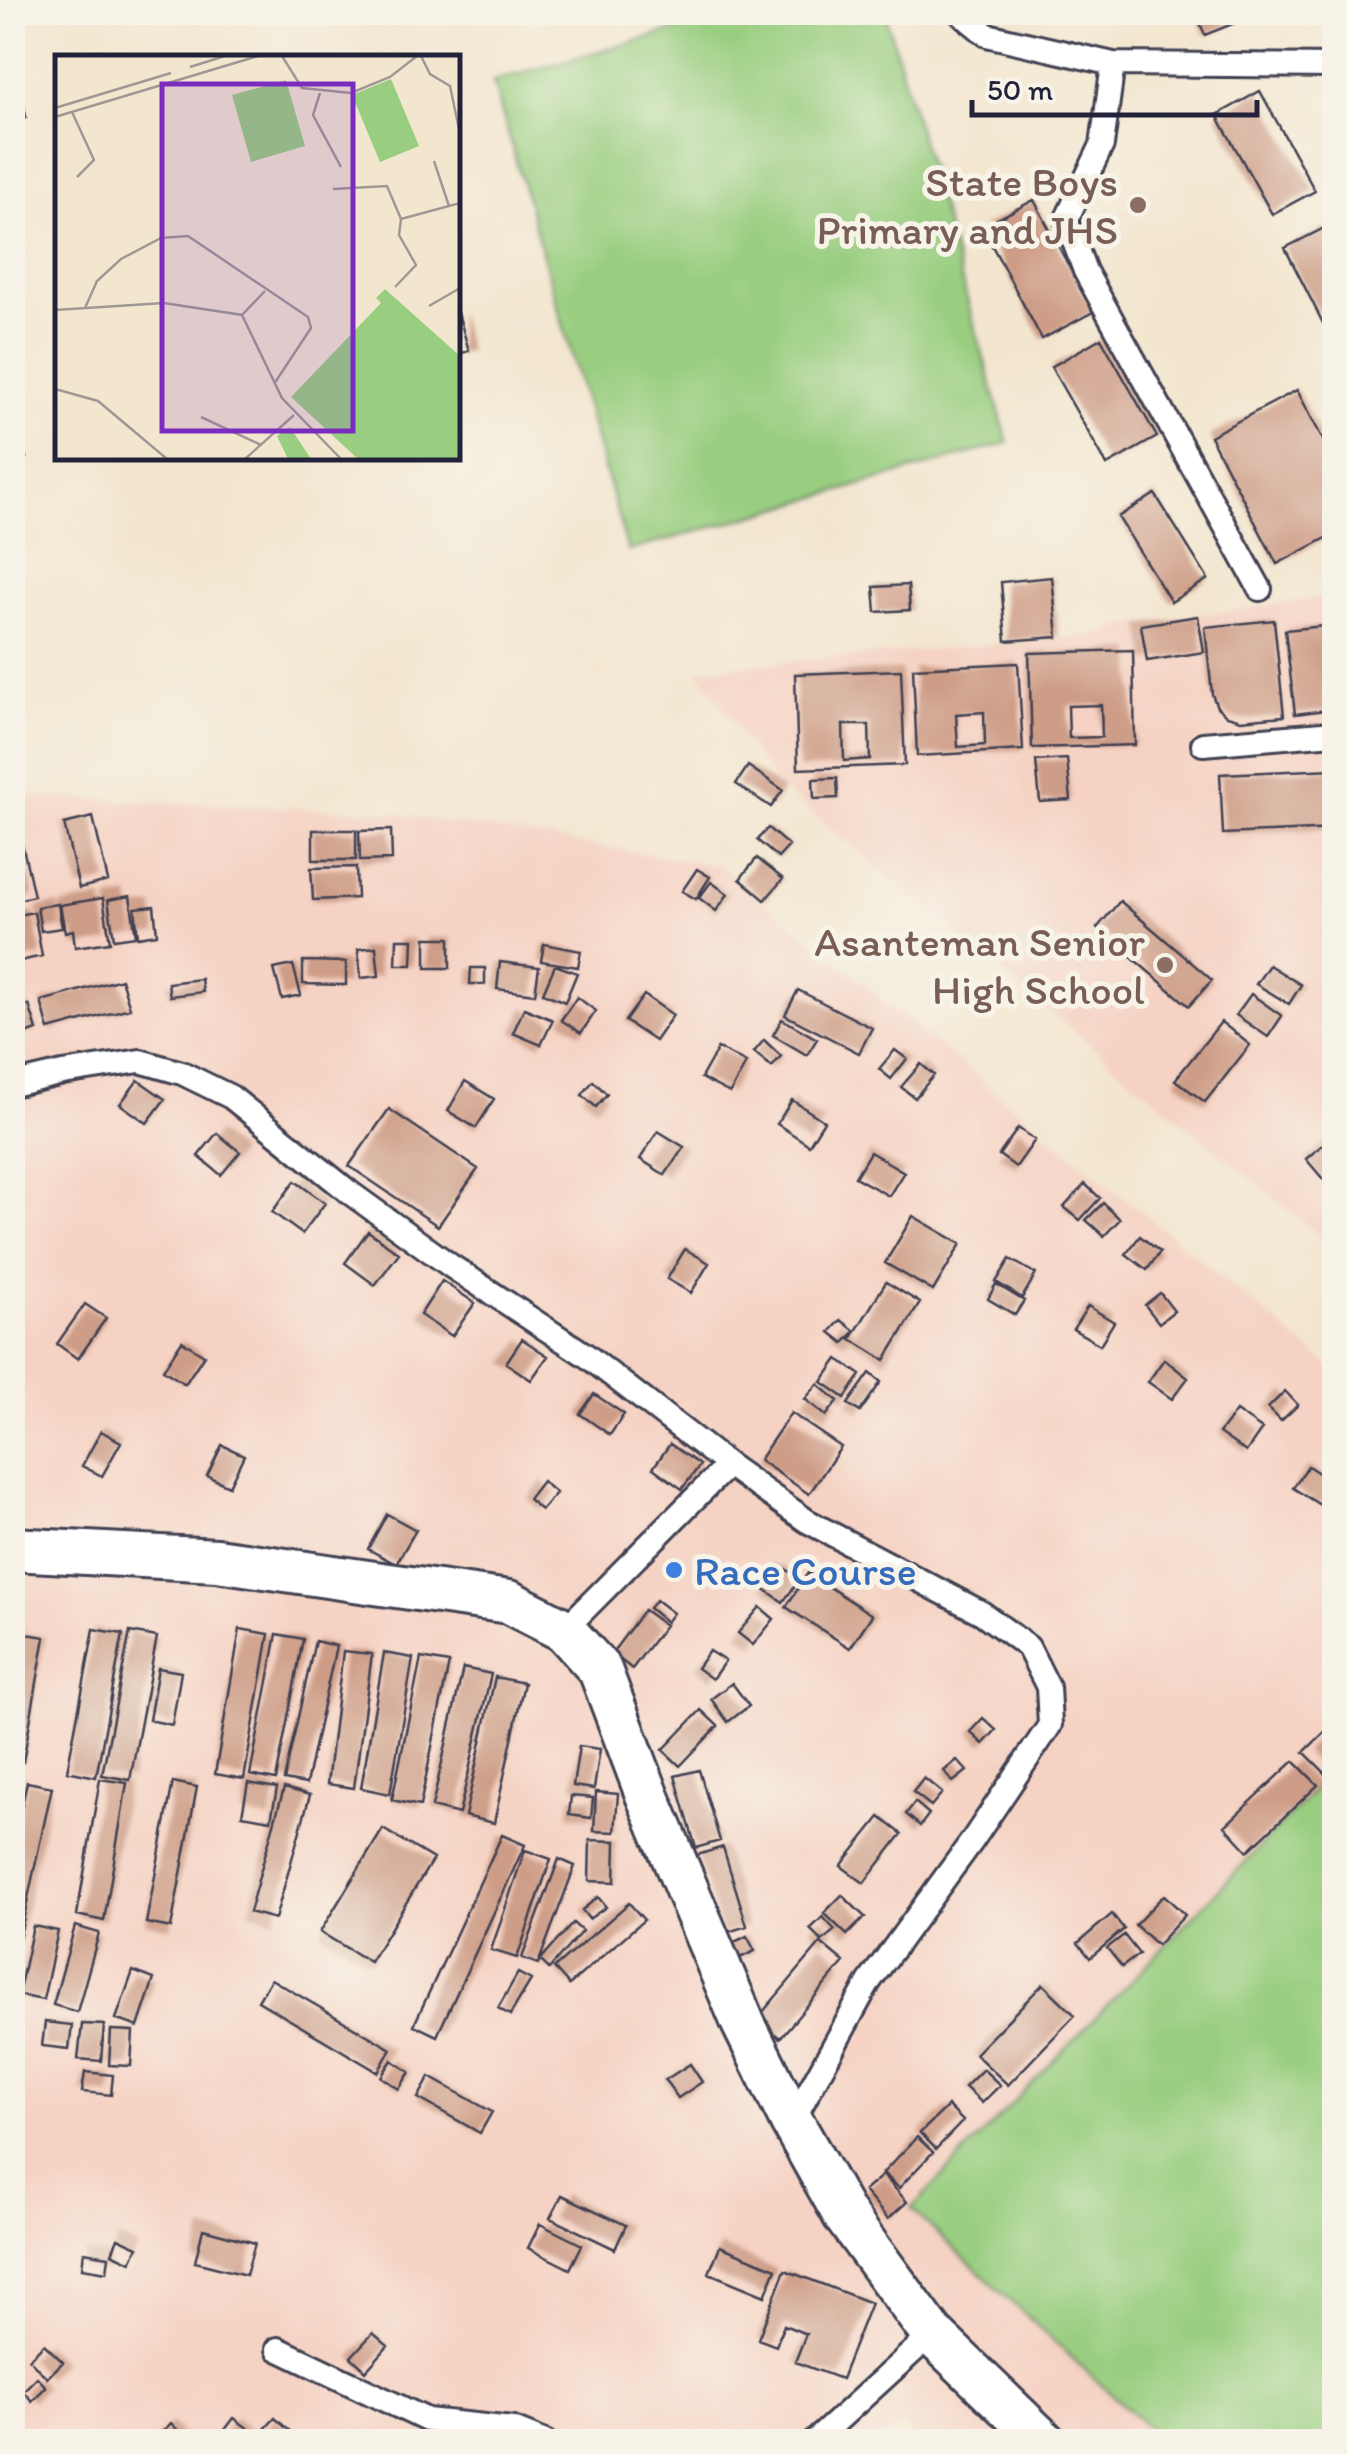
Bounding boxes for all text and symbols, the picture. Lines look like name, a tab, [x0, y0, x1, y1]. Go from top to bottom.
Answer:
inset map	[55, 55, 460, 460]
scale bar	[972, 55, 1257, 117]
text: 50 m	[987, 71, 1053, 108]
place label: State Boys Primary and JHS	[817, 156, 1118, 255]
marker: State Boys Primary and JHS	[1127, 194, 1149, 216]
place label: Asanteman Senior High School	[814, 916, 1145, 1015]
marker: Asanteman Senior High School	[1154, 954, 1176, 976]
place label: Race Course	[694, 1545, 917, 1596]
marker: Race Course	[663, 1559, 685, 1581]

